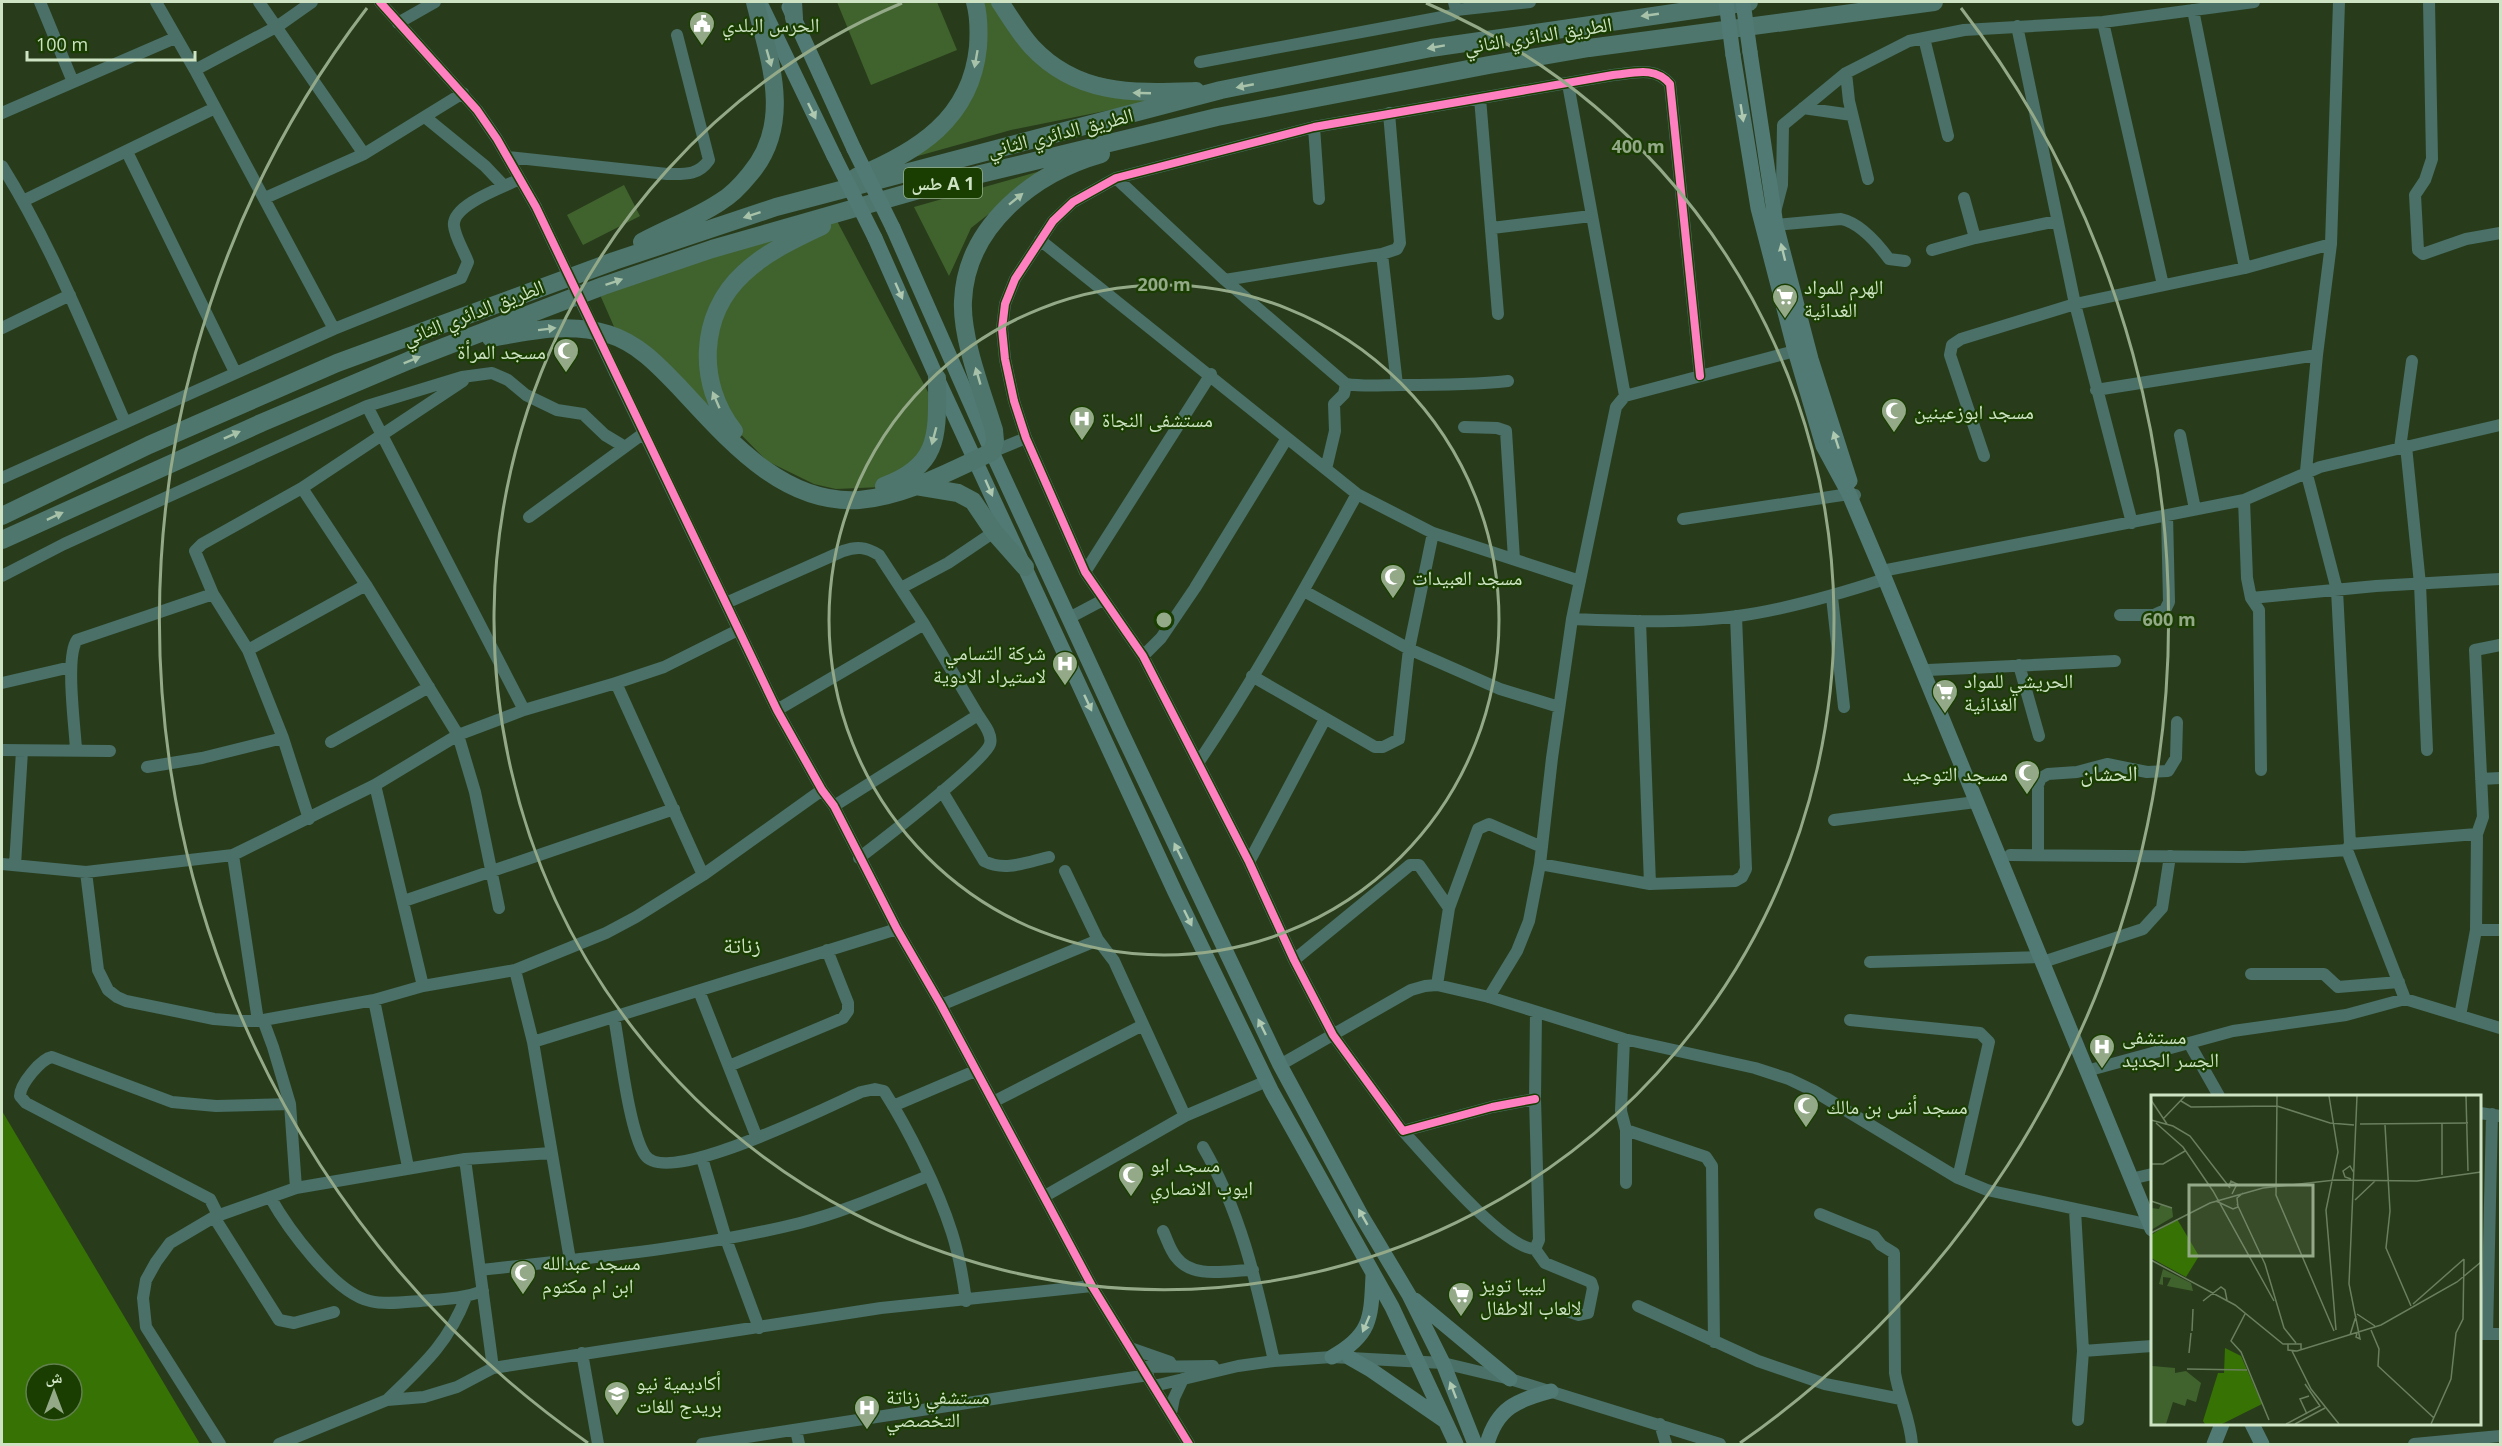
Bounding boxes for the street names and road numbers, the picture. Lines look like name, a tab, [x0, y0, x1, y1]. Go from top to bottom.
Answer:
street label: الطريق الدائري الثاني	[1462, 10, 1614, 63]
street label: الطريق الدائري الثاني	[984, 101, 1137, 166]
road number: طس A 1	[904, 168, 982, 198]
street label: الطريق الدائري الثاني	[398, 273, 549, 354]

